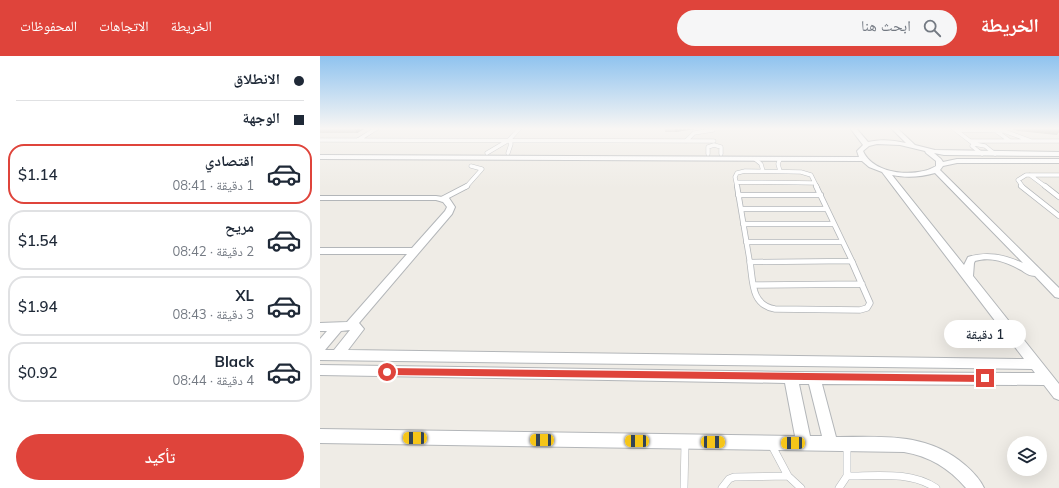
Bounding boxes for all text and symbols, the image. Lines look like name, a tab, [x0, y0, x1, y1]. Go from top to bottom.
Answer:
search box	[677, 10, 957, 46]
text: الخريطة	[981, 13, 1039, 37]
text: ابحث هنا	[861, 16, 911, 35]
text: المحفوظات	[20, 17, 77, 35]
text: الاتجاهات	[99, 17, 149, 35]
text: الخريطة	[171, 17, 212, 35]
icon: search	[921, 17, 943, 39]
text: الانطلاق	[234, 69, 280, 88]
text: الوجهة	[242, 108, 280, 127]
text: اقتصادي	[205, 151, 254, 170]
icon: car	[266, 156, 302, 192]
text: $1.14	[18, 165, 58, 184]
text: 1 دقيقة · 08:41	[172, 177, 254, 193]
text: مريح	[225, 217, 254, 236]
icon: car	[266, 222, 302, 258]
text: $1.54	[18, 231, 58, 250]
text: 2 دقيقة · 08:42	[172, 243, 254, 259]
text: XL	[236, 286, 254, 305]
icon: car	[266, 288, 302, 324]
text: $1.94	[18, 297, 58, 316]
text: 3 دقيقة · 08:43	[172, 306, 254, 322]
callout: 1 دقيقة	[944, 320, 1026, 348]
text: 1 دقيقة	[966, 326, 1004, 342]
text: Black	[215, 352, 254, 371]
icon: car	[266, 354, 302, 390]
text: $0.92	[18, 363, 58, 382]
route start	[378, 363, 396, 381]
route end	[976, 369, 994, 387]
text: 4 دقيقة · 08:44	[172, 372, 254, 388]
car	[403, 432, 427, 444]
button: تأكيد	[16, 434, 304, 480]
car	[530, 434, 554, 446]
car	[625, 435, 649, 447]
car	[701, 436, 725, 448]
map controls	[1007, 436, 1047, 476]
button: layers	[1007, 436, 1047, 476]
car	[781, 437, 805, 449]

